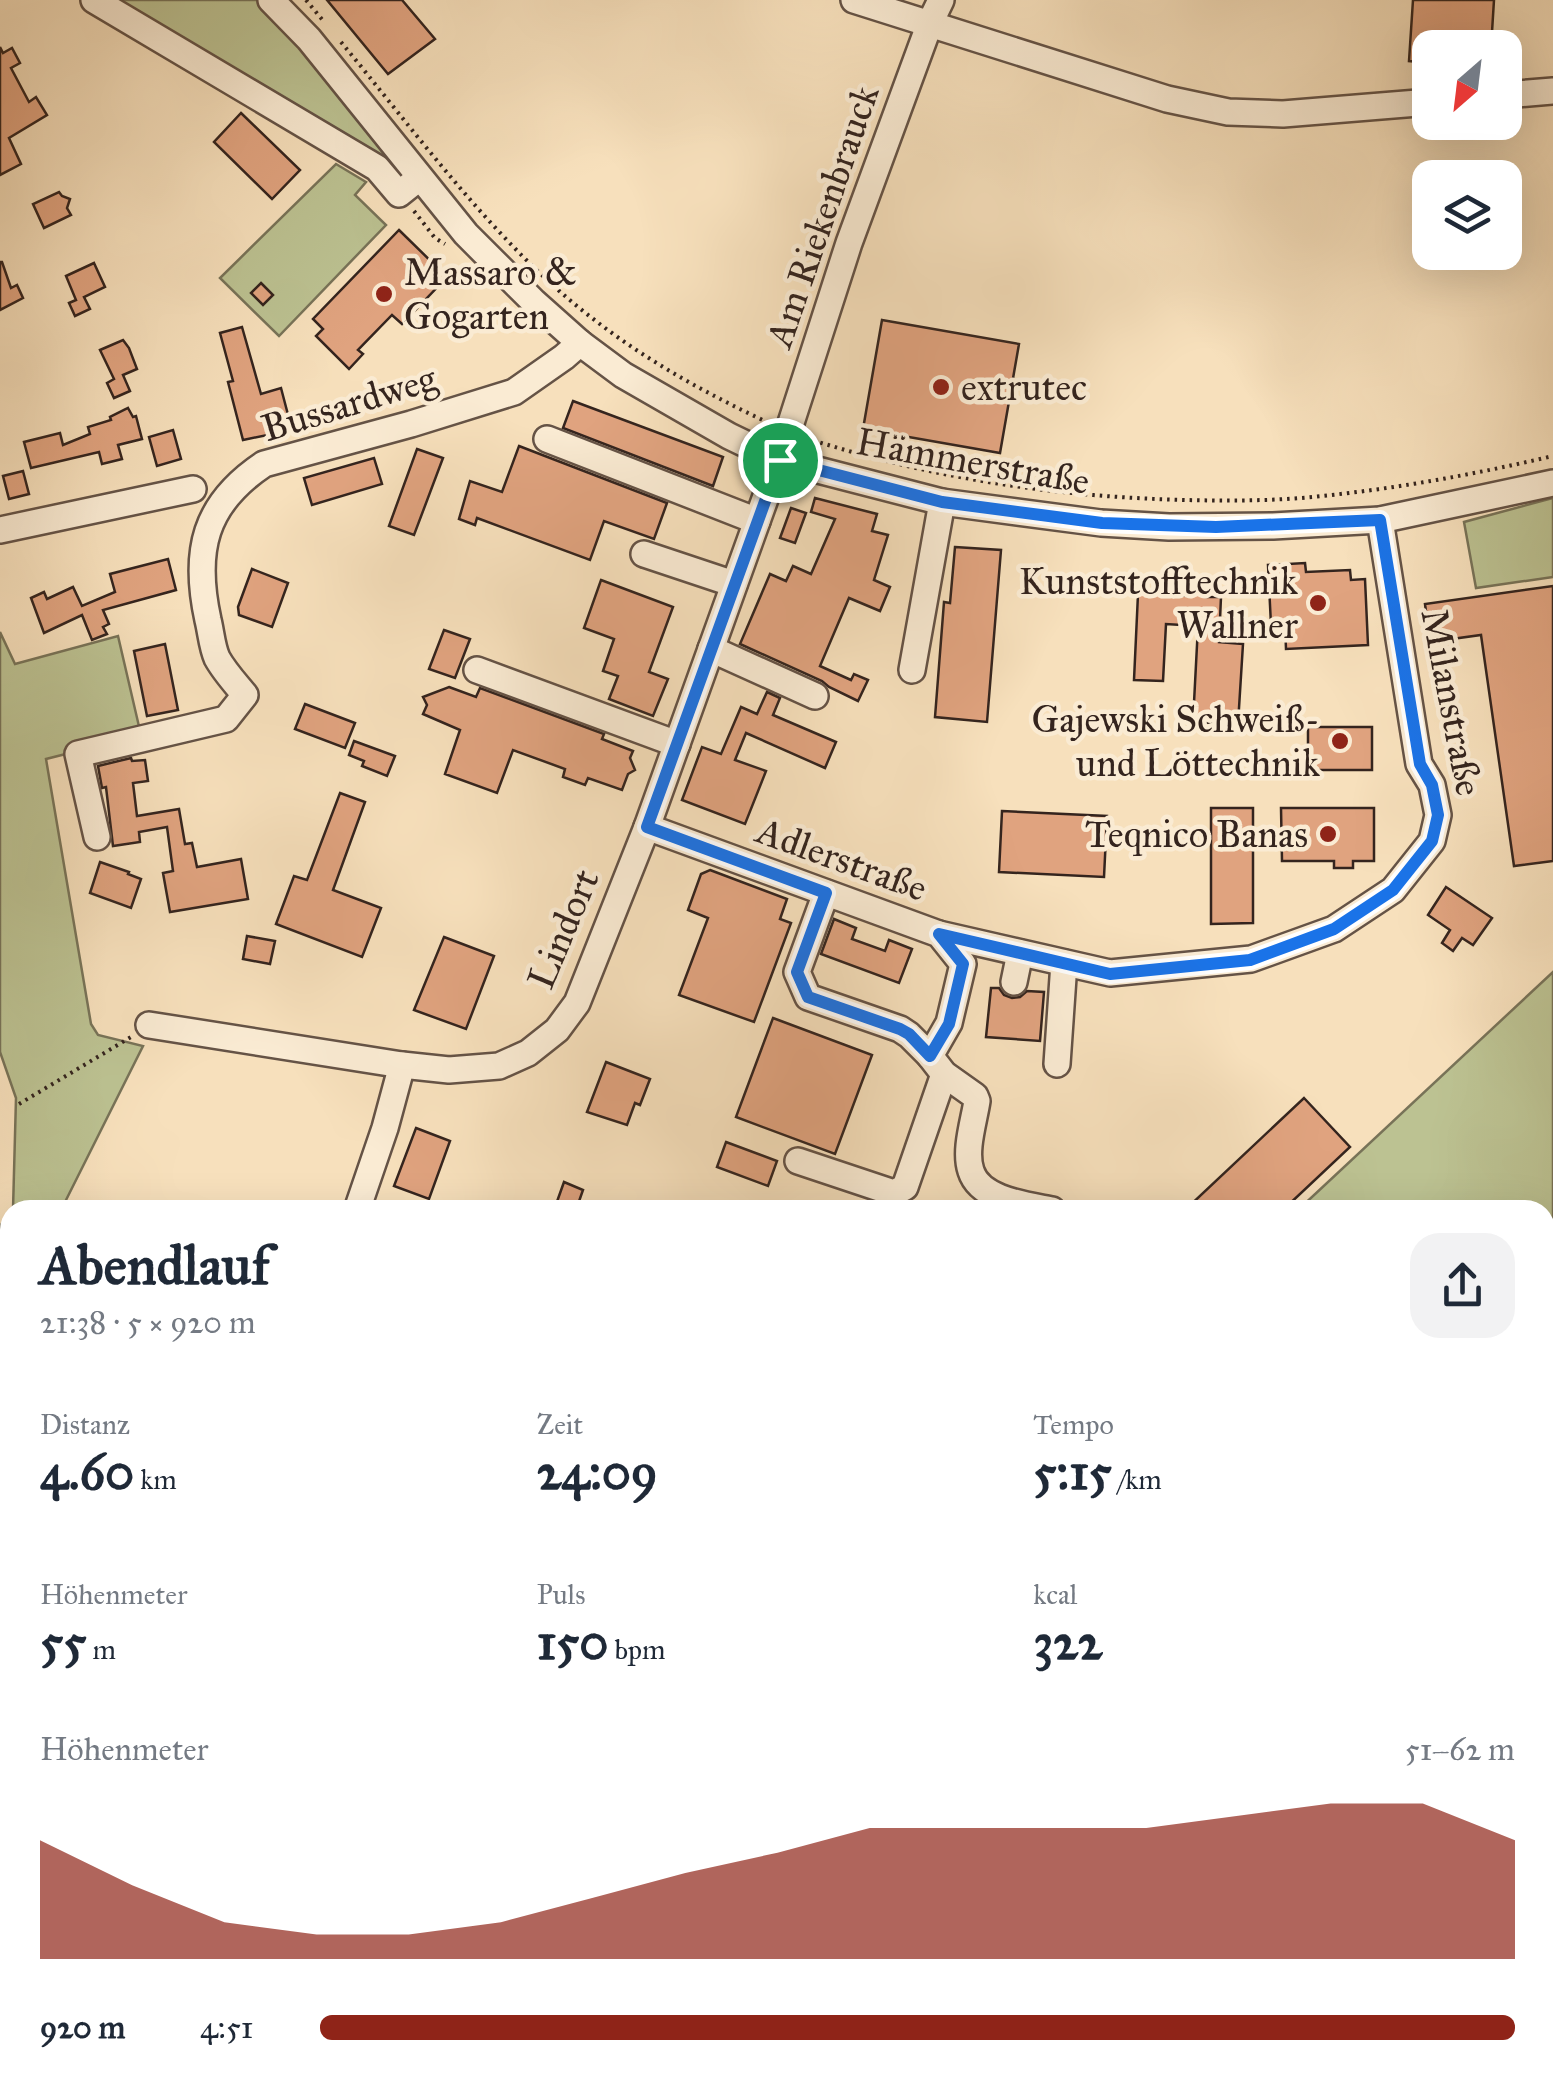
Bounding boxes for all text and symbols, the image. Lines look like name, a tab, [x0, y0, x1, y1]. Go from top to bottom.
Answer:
north arrow	[1412, 30, 1522, 140]
map controls	[1412, 30, 1522, 270]
street label: Am Riekenbrauck	[755, 78, 889, 355]
button: layers	[1412, 160, 1522, 270]
place label: Massaro & Gogarten	[404, 249, 577, 339]
marker: Massaro & Gogarten	[373, 283, 395, 305]
street label: Bussardweg	[256, 355, 442, 451]
place label: extrutec	[961, 364, 1087, 410]
marker: extrutec	[930, 376, 952, 398]
pin	[738, 418, 823, 503]
street label: Hämmerstraße	[853, 418, 1093, 504]
icon: arrive	[753, 433, 808, 488]
place label: Kunststofftechnik Wallner	[1019, 558, 1299, 648]
marker: Kunststofftechnik Wallner	[1307, 592, 1329, 614]
street label: Milanstraße	[1411, 605, 1493, 799]
place label: Gajewski Schweiß- und Löttechnik	[1031, 696, 1320, 786]
marker: Gajewski Schweiß- und Löttechnik	[1329, 730, 1351, 752]
street label: Adlerstraße	[749, 806, 933, 911]
place label: Teqnico Banas	[1085, 811, 1308, 857]
marker: Teqnico Banas	[1317, 823, 1339, 845]
street label: Lindort	[517, 862, 609, 996]
text: Abendlauf	[40, 1232, 270, 1299]
button: share	[1410, 1233, 1515, 1338]
text: 21:38 · 5 × 920 m	[40, 1303, 256, 1342]
text: Distanz	[40, 1407, 130, 1442]
text: Zeit	[537, 1407, 583, 1442]
text: Tempo	[1033, 1407, 1114, 1442]
text: 4.60	[40, 1442, 134, 1503]
text: 24:09	[537, 1442, 658, 1503]
text: 5:15	[1033, 1442, 1112, 1503]
text: km	[134, 1462, 177, 1497]
text: /km	[1112, 1462, 1162, 1497]
text: Höhenmeter	[40, 1577, 188, 1612]
text: Puls	[537, 1577, 585, 1612]
text: kcal	[1033, 1577, 1077, 1612]
text: 55	[40, 1612, 86, 1673]
text: 150	[537, 1612, 608, 1673]
text: 322	[1033, 1612, 1102, 1673]
text: m	[86, 1632, 116, 1667]
text: bpm	[608, 1632, 665, 1667]
text: Höhenmeter	[40, 1730, 209, 1769]
text: 51–62 m	[1405, 1730, 1515, 1769]
text: 920 m	[40, 2008, 125, 2047]
text: 4:51	[200, 2008, 253, 2047]

